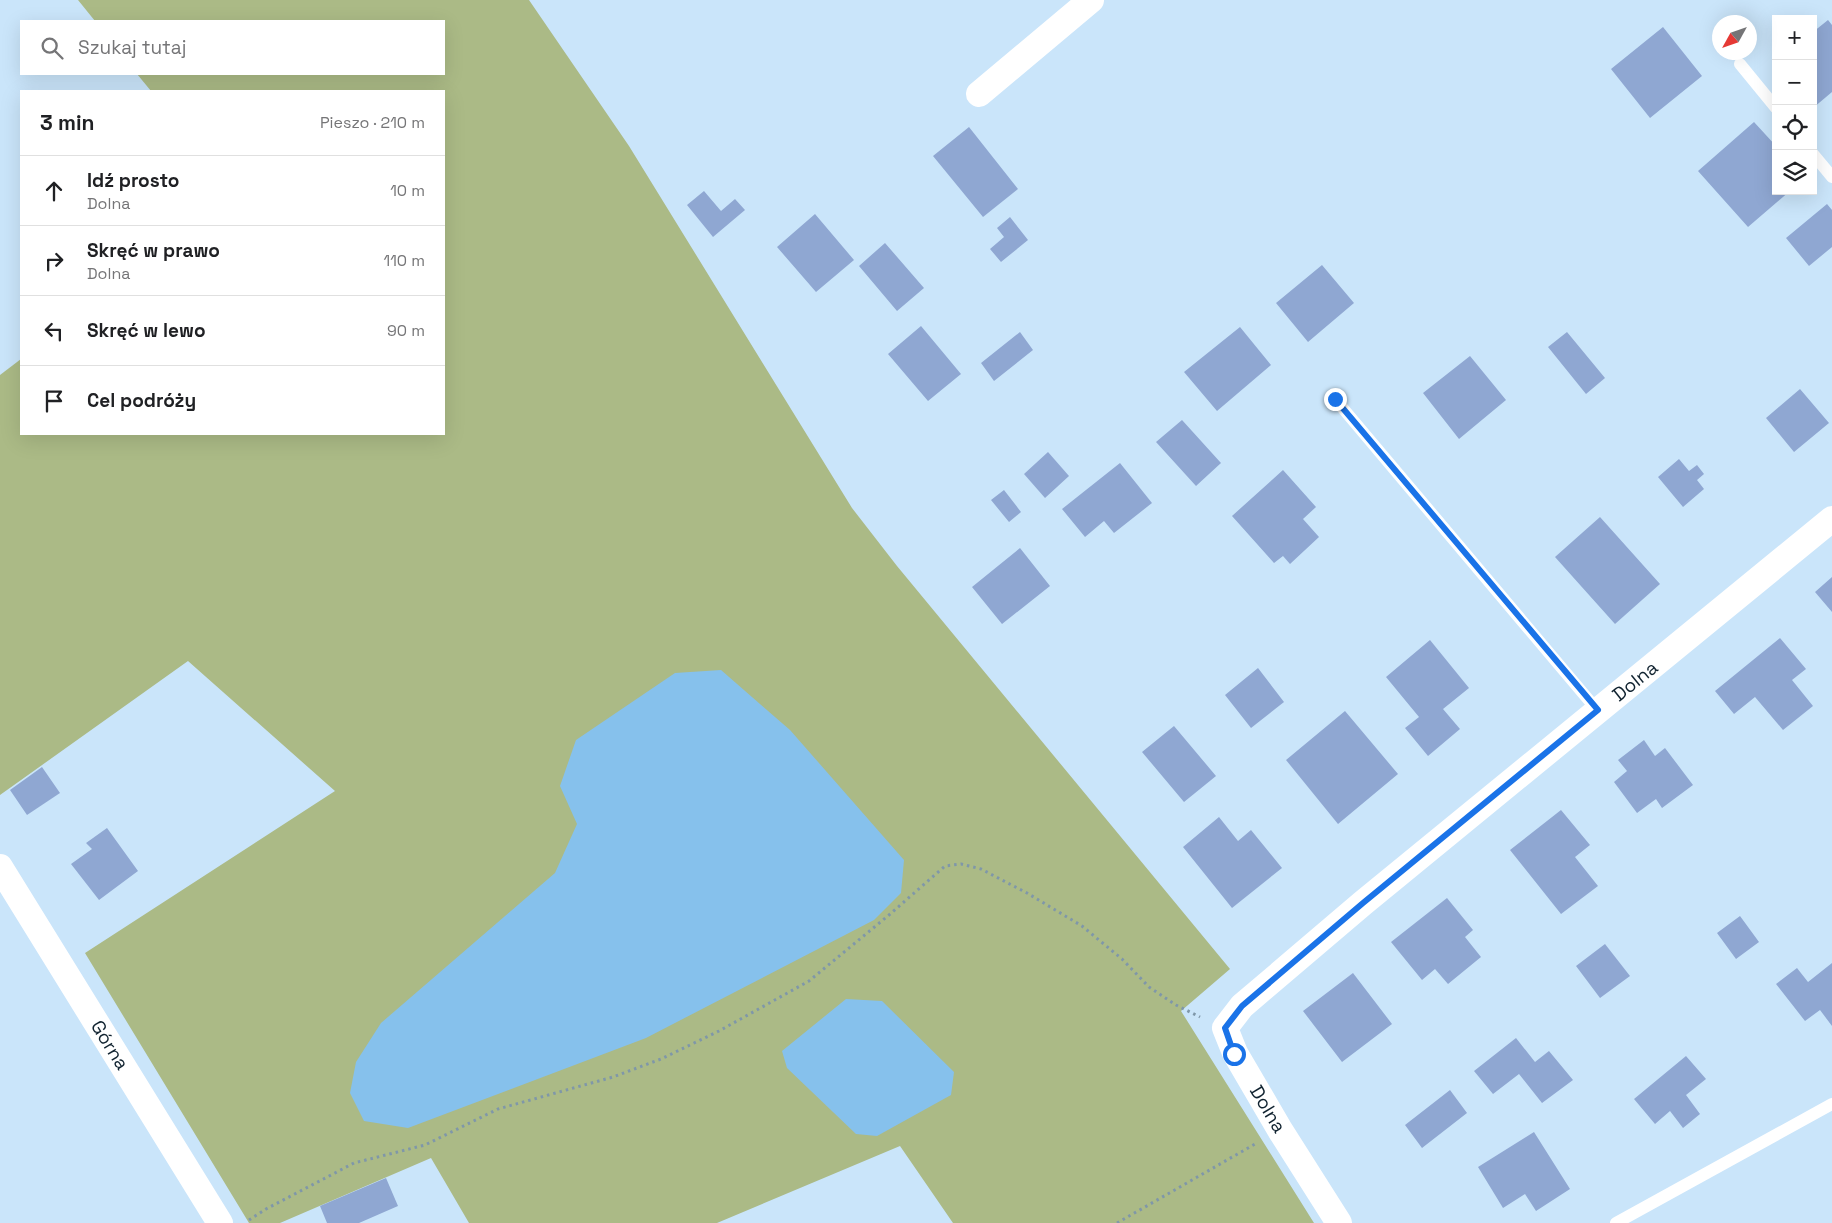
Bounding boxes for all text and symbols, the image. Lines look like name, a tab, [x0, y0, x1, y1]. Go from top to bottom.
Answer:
north arrow	[1712, 15, 1757, 60]
map controls	[1772, 15, 1817, 195]
button: +	[1772, 15, 1817, 60]
search box	[20, 20, 445, 75]
icon: search	[38, 34, 66, 62]
text: Szukaj tutaj	[78, 35, 186, 60]
button: −	[1772, 60, 1817, 105]
button: locate	[1772, 105, 1817, 150]
text: 3 min	[40, 109, 95, 136]
text: Pieszo · 210 m	[320, 112, 425, 133]
button: layers	[1772, 150, 1817, 195]
text: Idź prosto	[87, 168, 179, 193]
icon: ahead	[40, 177, 68, 205]
text: 10 m	[390, 180, 425, 201]
text: Dolna	[87, 193, 130, 214]
text: Skręć w prawo	[87, 238, 220, 263]
icon: right	[40, 247, 68, 275]
text: 110 m	[383, 250, 425, 271]
text: Dolna	[87, 263, 130, 284]
icon: left	[40, 317, 68, 345]
text: Skręć w lewo	[87, 318, 206, 343]
text: 90 m	[387, 320, 425, 341]
icon: arrive	[40, 387, 68, 415]
text: Cel podróży	[87, 388, 196, 413]
route end	[1324, 388, 1347, 411]
street label: Dolna	[1607, 655, 1663, 707]
street label: Górna	[85, 1015, 135, 1075]
route start	[1223, 1043, 1246, 1066]
street label: Dolna	[1244, 1080, 1292, 1138]

